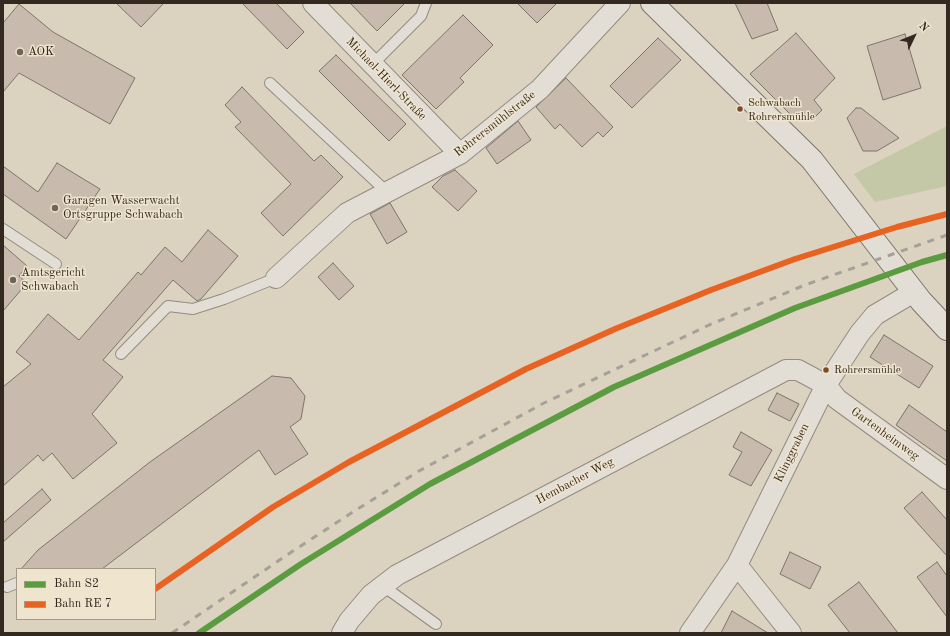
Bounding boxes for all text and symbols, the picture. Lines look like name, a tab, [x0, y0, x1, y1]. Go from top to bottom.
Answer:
north arrow	[894, 16, 934, 56]
text: N	[916, 21, 930, 34]
street label: Michael-Hierl-Straße	[343, 35, 429, 123]
place label: AOK	[28, 45, 54, 59]
marker: AOK	[15, 47, 25, 57]
street label: Rohrersmühlstraße	[451, 88, 539, 160]
place label: Schwabach Rohrersmühle	[748, 96, 815, 122]
marker: Schwabach Rohrersmühle	[735, 104, 745, 114]
place label: Garagen Wasserwacht Ortsgruppe Schwabach	[63, 194, 183, 222]
marker: Garagen Wasserwacht Ortsgruppe Schwabach	[50, 203, 60, 213]
place label: Amtsgericht Schwabach	[21, 266, 85, 294]
marker: Amtsgericht Schwabach	[8, 275, 18, 285]
place label: Rohrersmühle	[834, 363, 901, 377]
marker: Rohrersmühle	[821, 365, 831, 375]
street label: Gartenheimweg	[848, 404, 922, 464]
street label: Klinggraben	[772, 421, 812, 485]
street label: Hembacher Weg	[534, 455, 616, 507]
legend	[16, 568, 156, 620]
text: Bahn S2	[54, 578, 99, 590]
text: Bahn RE 7	[54, 598, 112, 610]

